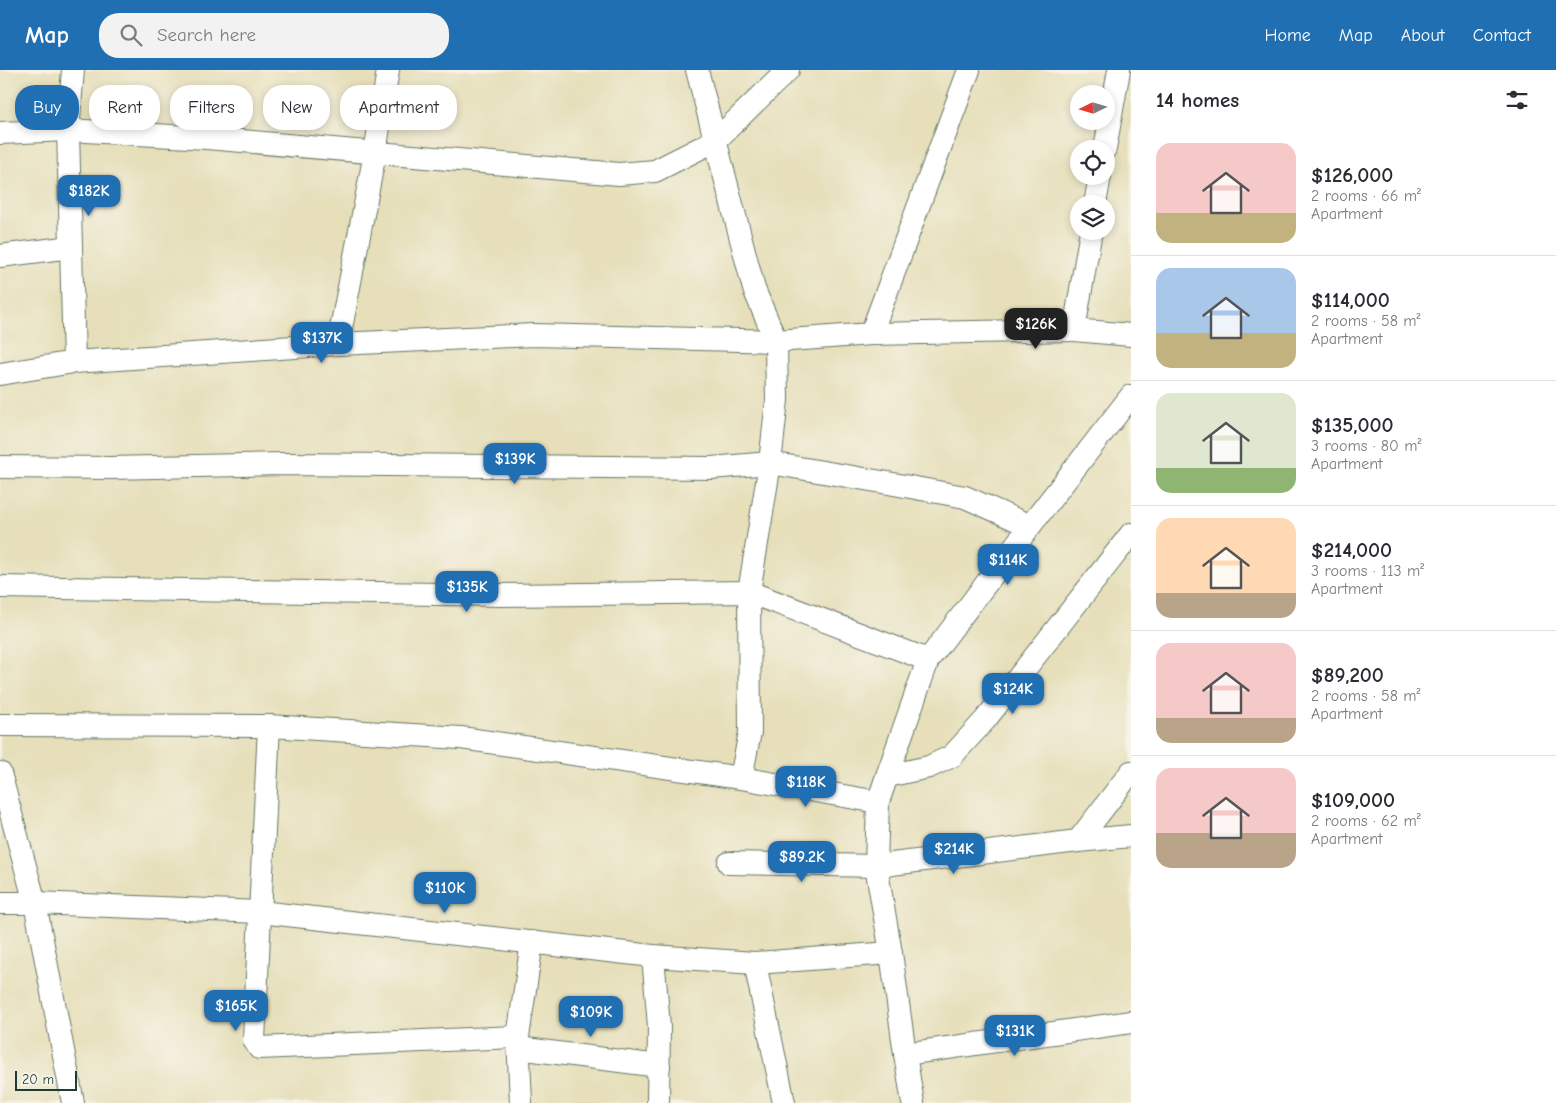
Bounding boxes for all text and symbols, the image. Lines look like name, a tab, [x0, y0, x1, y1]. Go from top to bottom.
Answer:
search box	[99, 13, 449, 58]
text: Map	[25, 21, 69, 49]
icon: search	[117, 21, 145, 49]
text: Search here	[157, 24, 256, 46]
text: Home	[1264, 25, 1311, 46]
text: Map	[1339, 25, 1373, 46]
text: About	[1401, 25, 1445, 46]
text: Contact	[1473, 25, 1531, 46]
chip: Buy	[15, 85, 79, 130]
chip: Rent	[89, 85, 160, 130]
chip: Filters	[170, 85, 253, 130]
chip: New	[263, 85, 330, 130]
chip: Apartment	[340, 85, 457, 130]
north arrow	[1070, 85, 1115, 130]
map controls	[1070, 85, 1115, 240]
icon: filters	[1503, 86, 1531, 114]
text: 14 homes	[1156, 88, 1239, 112]
button: locate	[1070, 140, 1115, 185]
icon: home	[1196, 163, 1256, 223]
text: $126,000	[1311, 163, 1393, 187]
pin: $182K	[54, 174, 124, 217]
text: $182K	[68, 182, 110, 200]
text: 2 rooms · 66 m²	[1311, 187, 1421, 205]
button: layers	[1070, 195, 1115, 240]
text: Apartment	[1311, 205, 1383, 223]
icon: home	[1196, 288, 1256, 348]
text: $114,000	[1311, 288, 1390, 312]
pin: $126K	[1001, 308, 1071, 350]
text: 2 rooms · 58 m²	[1311, 312, 1421, 330]
text: $126K	[1015, 315, 1057, 333]
pin: $137K	[287, 322, 357, 364]
text: $137K	[302, 329, 342, 347]
text: Apartment	[1311, 330, 1383, 348]
icon: home	[1196, 413, 1256, 473]
text: $135,000	[1311, 413, 1393, 437]
text: 3 rooms · 80 m²	[1311, 437, 1421, 455]
pin: $139K	[480, 442, 550, 485]
text: $139K	[494, 450, 536, 468]
text: Apartment	[1311, 455, 1383, 473]
icon: home	[1196, 538, 1256, 598]
text: $214,000	[1311, 538, 1392, 562]
pin: $114K	[973, 544, 1043, 586]
text: $114K	[989, 551, 1027, 569]
text: 3 rooms · 113 m²	[1311, 562, 1424, 580]
pin: $135K	[432, 570, 502, 613]
text: $135K	[446, 578, 488, 596]
text: Apartment	[1311, 580, 1383, 598]
icon: home	[1196, 663, 1256, 723]
text: $89,200	[1311, 663, 1384, 687]
pin: $124K	[978, 672, 1048, 715]
text: $124K	[993, 680, 1033, 698]
text: 2 rooms · 58 m²	[1311, 687, 1421, 705]
text: Apartment	[1311, 705, 1383, 723]
pin: $118K	[771, 766, 841, 808]
text: $118K	[786, 773, 826, 791]
icon: home	[1196, 788, 1256, 848]
text: $109,000	[1311, 788, 1395, 812]
text: 2 rooms · 62 m²	[1311, 812, 1421, 830]
text: Apartment	[1311, 830, 1383, 848]
pin: $214K	[919, 832, 989, 875]
pin: $89.2K	[761, 840, 843, 883]
text: $214K	[934, 840, 974, 858]
text: $89.2K	[779, 848, 825, 866]
pin: $110K	[410, 872, 480, 914]
text: $110K	[425, 879, 465, 897]
pin: $165K	[201, 990, 271, 1032]
pin: $109K	[556, 996, 626, 1038]
text: $165K	[215, 997, 257, 1015]
text: $109K	[570, 1003, 612, 1021]
pin: $131K	[980, 1014, 1050, 1057]
text: $131K	[995, 1022, 1035, 1040]
scale bar	[15, 1068, 78, 1091]
text: 20 m	[22, 1071, 54, 1088]

